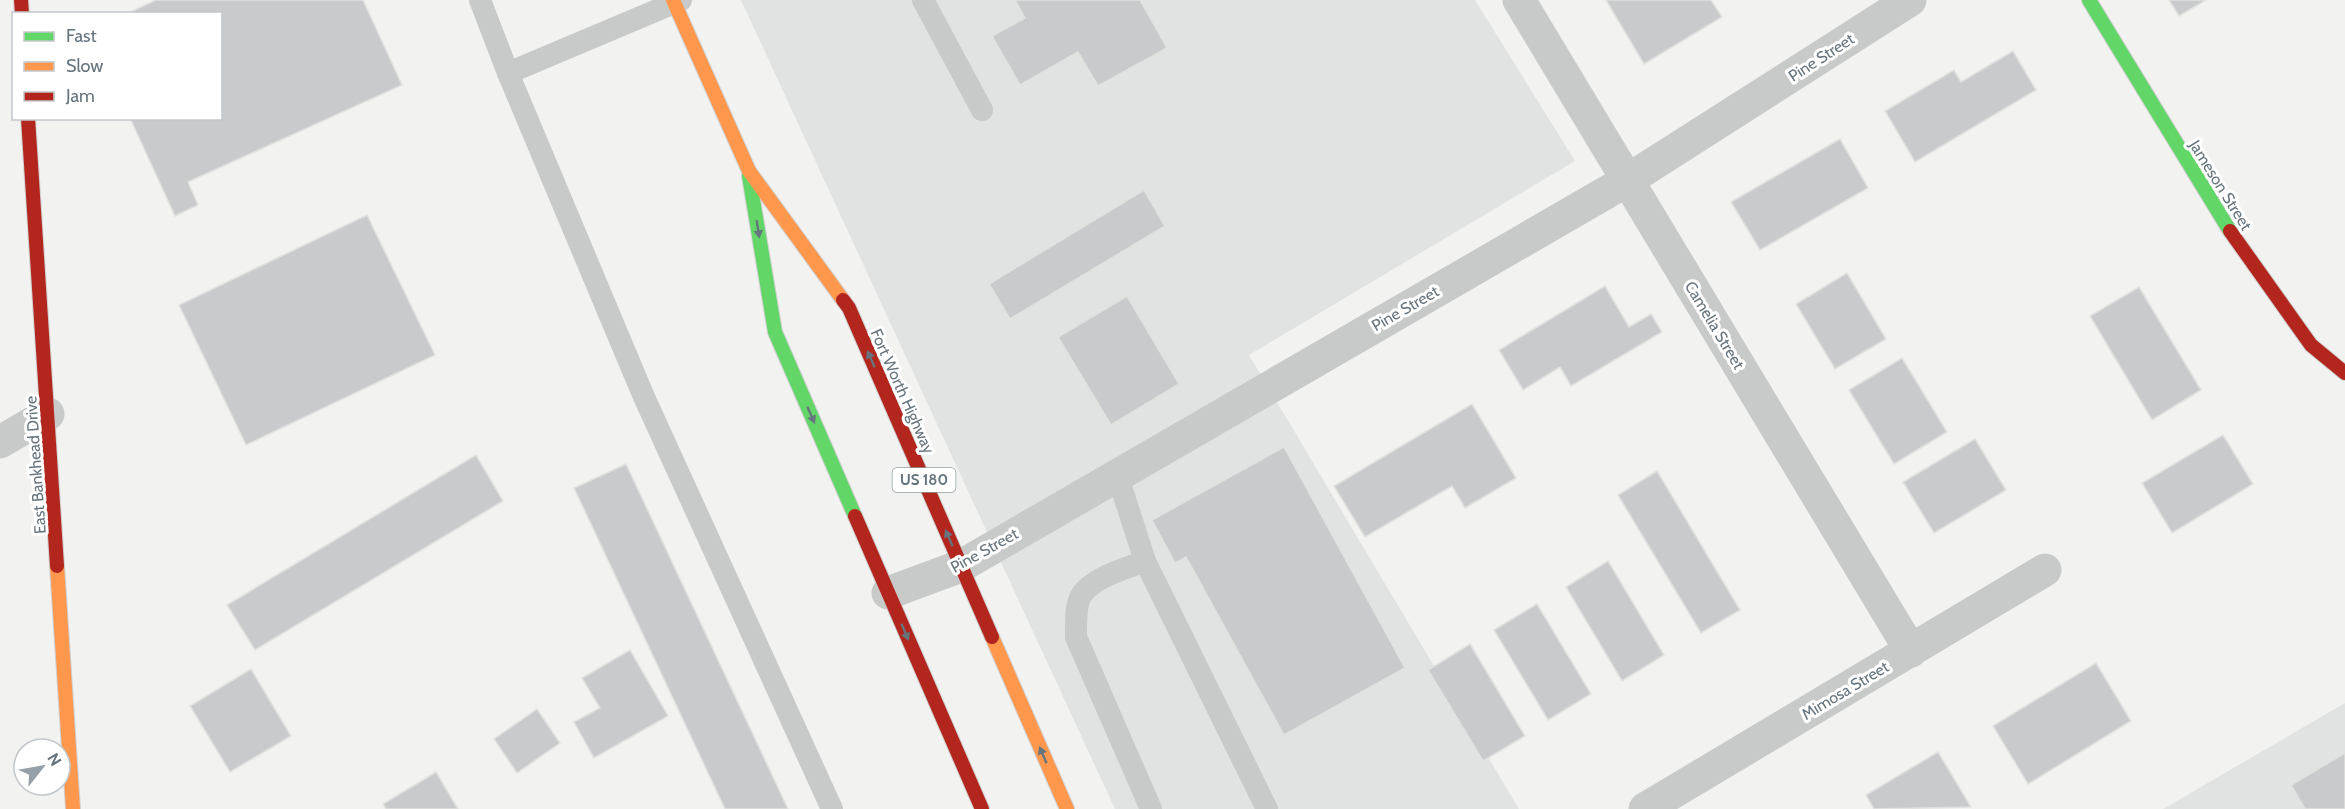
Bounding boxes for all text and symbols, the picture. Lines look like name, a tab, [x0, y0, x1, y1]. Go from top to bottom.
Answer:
legend	[12, 12, 222, 120]
text: Fast	[66, 25, 97, 47]
street label: Pine Street	[1785, 29, 1858, 86]
text: Slow	[66, 55, 103, 77]
text: Jam	[65, 85, 95, 107]
street label: Jameson Street	[2185, 136, 2256, 234]
one-way arrow	[754, 219, 763, 238]
street label: Camelia Street	[1681, 278, 1749, 373]
street label: Pine Street	[1368, 281, 1443, 335]
street label: Fort Worth Highway	[866, 326, 939, 457]
one-way arrow	[866, 350, 876, 368]
street label: East Bankhead Drive	[21, 395, 50, 535]
one-way arrow	[806, 406, 815, 423]
road number: US 180	[892, 468, 956, 492]
street label: Pine Street	[947, 524, 1022, 577]
one-way arrow	[944, 528, 954, 546]
one-way arrow	[901, 623, 911, 641]
street label: Mimosa Street	[1798, 657, 1893, 724]
north arrow	[12, 737, 72, 797]
one-way arrow	[1038, 746, 1048, 764]
text: N	[43, 750, 65, 769]

